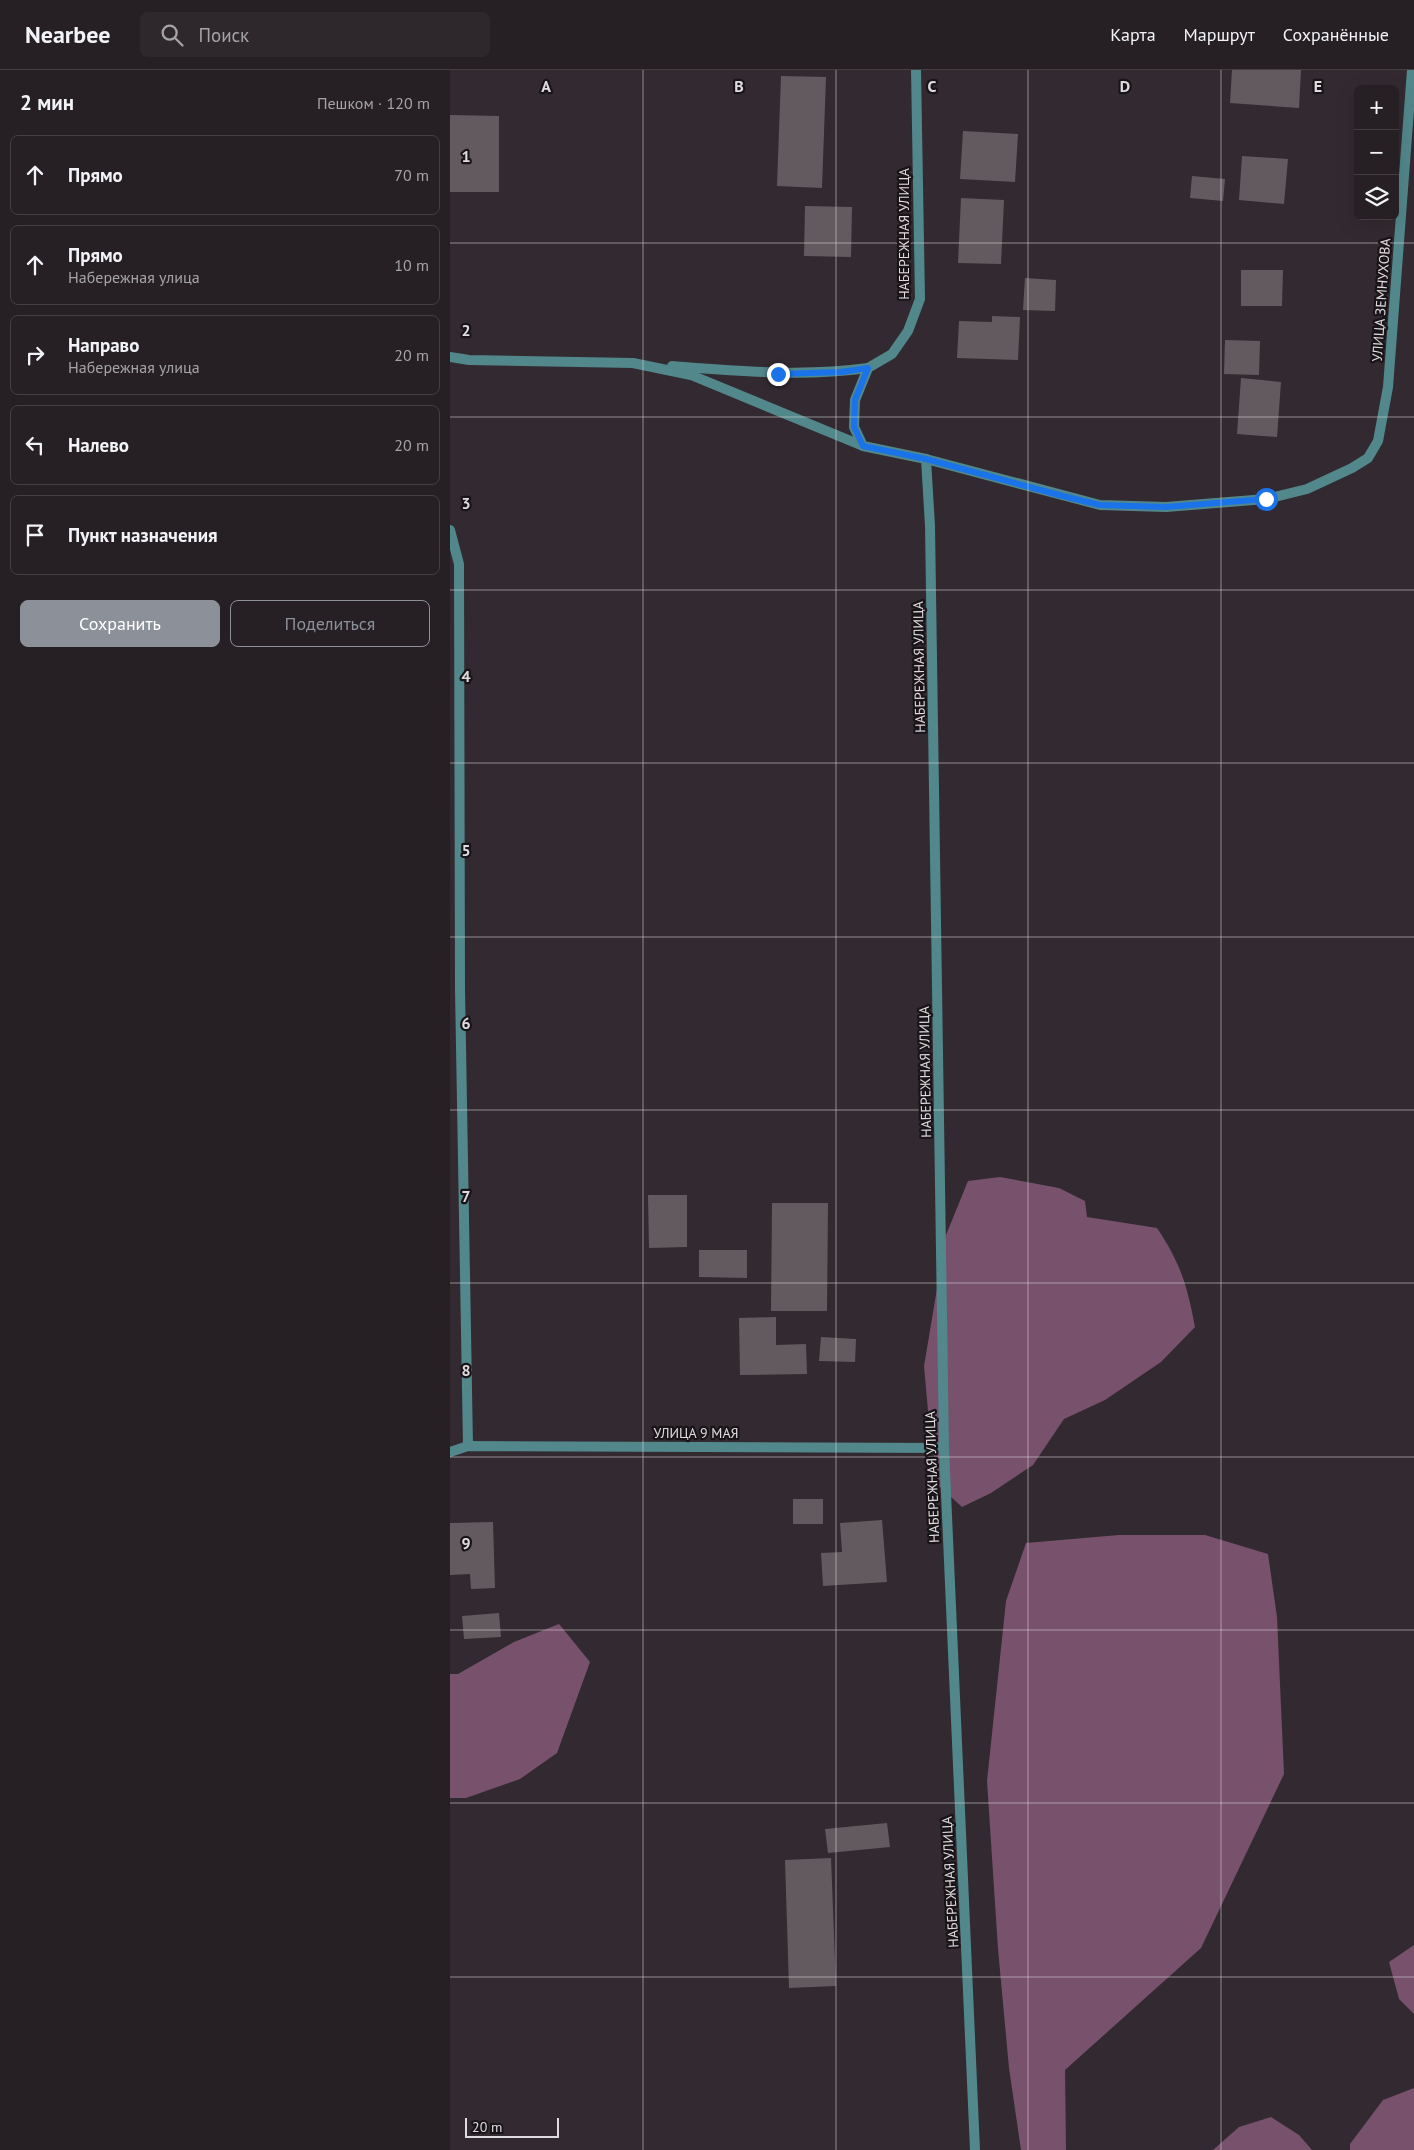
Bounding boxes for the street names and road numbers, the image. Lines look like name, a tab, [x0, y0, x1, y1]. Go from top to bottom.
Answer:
street label: НАБЕРЕЖНАЯ УЛИЦА	[895, 167, 913, 300]
street label: УЛИЦА ЗЕМНУХОВА	[1368, 237, 1394, 362]
street label: НАБЕРЕЖНАЯ УЛИЦА	[909, 600, 929, 733]
street label: НАБЕРЕЖНАЯ УЛИЦА	[915, 1005, 935, 1138]
street label: НАБЕРЕЖНАЯ УЛИЦА	[921, 1410, 943, 1543]
street label: УЛИЦА 9 МАЯ	[653, 1424, 739, 1442]
street label: НАБЕРЕЖНАЯ УЛИЦА	[938, 1815, 962, 1948]

